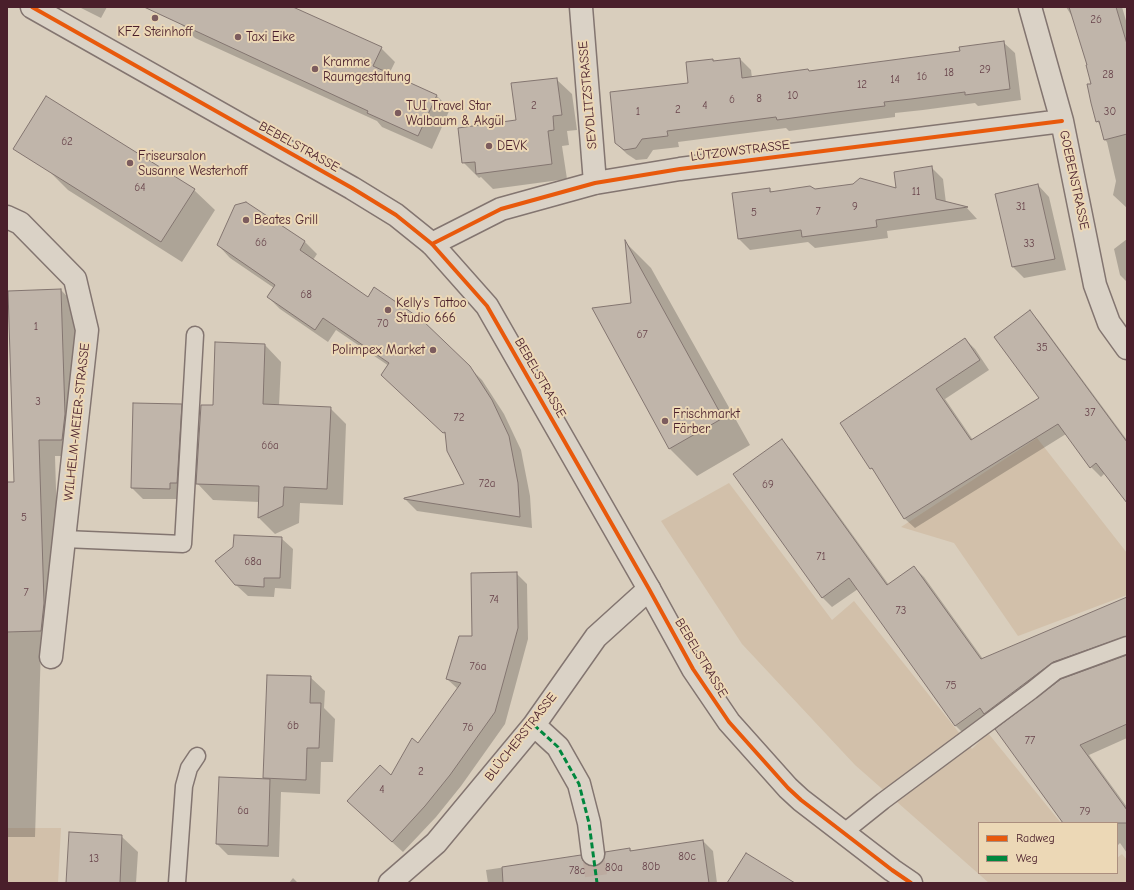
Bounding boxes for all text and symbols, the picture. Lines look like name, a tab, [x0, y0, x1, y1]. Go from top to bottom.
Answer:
marker: KFZ Steinhoff	[150, 13, 160, 23]
house number: 26	[1090, 13, 1102, 27]
place label: KFZ Steinhoff	[118, 24, 192, 40]
place label: Taxi Eike	[246, 29, 295, 45]
marker: Taxi Eike	[233, 32, 243, 42]
street label: SEYDLITZSTRASSE	[576, 40, 600, 150]
place label: Kramme Raumgestaltung	[323, 54, 411, 85]
house number: 29	[979, 63, 991, 77]
marker: Kramme Raumgestaltung	[310, 64, 320, 74]
house number: 18	[944, 66, 954, 80]
house number: 28	[1102, 68, 1114, 82]
house number: 16	[917, 70, 927, 84]
house number: 14	[890, 73, 900, 87]
house number: 12	[857, 78, 867, 92]
house number: 10	[787, 89, 799, 103]
house number: 8	[756, 92, 762, 106]
house number: 6	[729, 93, 735, 107]
place label: TUI Travel Star Walbaum & Akgül	[406, 98, 504, 129]
house number: 2	[531, 99, 537, 113]
house number: 4	[702, 99, 708, 113]
house number: 2	[675, 103, 681, 117]
house number: 1	[636, 105, 640, 119]
house number: 30	[1104, 105, 1116, 119]
marker: TUI Travel Star Walbaum & Akgül	[393, 108, 403, 118]
street label: BEBELSTRASSE	[256, 118, 342, 176]
street label: GOEBENSTRASSE	[1056, 129, 1092, 231]
house number: 62	[61, 135, 73, 149]
street label: LÜTZOWSTRASSE	[690, 137, 790, 165]
place label: DEVK	[497, 138, 527, 154]
marker: DEVK	[484, 141, 494, 151]
place label: Friseursalon Susanne Westerhoff	[138, 148, 247, 179]
marker: Friseursalon Susanne Westerhoff	[125, 158, 135, 168]
house number: 64	[134, 181, 146, 195]
house number: 11	[912, 185, 920, 199]
house number: 9	[852, 200, 858, 214]
house number: 31	[1016, 200, 1026, 214]
house number: 7	[815, 205, 821, 219]
house number: 5	[751, 206, 757, 220]
place label: Beates Grill	[254, 212, 318, 228]
marker: Beates Grill	[241, 215, 251, 225]
house number: 66	[255, 236, 267, 250]
house number: 33	[1023, 237, 1035, 251]
house number: 68	[300, 288, 312, 302]
place label: Kelly's Tattoo Studio 666	[396, 295, 467, 326]
marker: Kelly's Tattoo Studio 666	[383, 305, 393, 315]
house number: 70	[377, 317, 389, 331]
house number: 1	[34, 320, 38, 334]
house number: 67	[636, 328, 648, 342]
street label: BEBELSTRASSE	[511, 335, 569, 421]
house number: 35	[1036, 341, 1048, 355]
street label: WILHELM-MEIER-STRASSE	[61, 342, 93, 502]
place label: Polimpex Market	[332, 342, 425, 358]
marker: Polimpex Market	[428, 345, 438, 355]
house number: 3	[35, 395, 41, 409]
place label: Frischmarkt Färber	[673, 406, 740, 437]
house number: 37	[1085, 406, 1095, 420]
house number: 72	[454, 411, 464, 425]
marker: Frischmarkt Färber	[660, 416, 670, 426]
house number: 66a	[261, 439, 279, 453]
house number: 72a	[479, 477, 495, 491]
house number: 69	[762, 478, 774, 492]
house number: 5	[21, 511, 27, 525]
house number: 71	[816, 550, 826, 564]
house number: 68a	[244, 555, 262, 569]
house number: 7	[23, 586, 29, 600]
house number: 74	[489, 593, 499, 607]
house number: 73	[896, 604, 906, 618]
street label: BEBELSTRASSE	[671, 616, 731, 700]
house number: 76a	[470, 660, 486, 674]
house number: 75	[945, 679, 957, 693]
street label: BLÜCHERSTRASSE	[482, 690, 560, 784]
house number: 6b	[287, 719, 299, 733]
house number: 76	[462, 721, 474, 735]
house number: 77	[1025, 734, 1035, 748]
house number: 2	[418, 765, 424, 779]
house number: 4	[379, 783, 385, 797]
house number: 6a	[237, 804, 249, 818]
house number: 79	[1079, 805, 1091, 819]
legend	[978, 822, 1118, 874]
text: Radweg	[1016, 831, 1055, 845]
house number: 80c	[678, 850, 696, 864]
text: Weg	[1016, 851, 1038, 865]
house number: 13	[89, 852, 99, 866]
house number: 80b	[642, 860, 660, 874]
house number: 80a	[605, 861, 623, 875]
house number: 78c	[569, 864, 585, 878]

